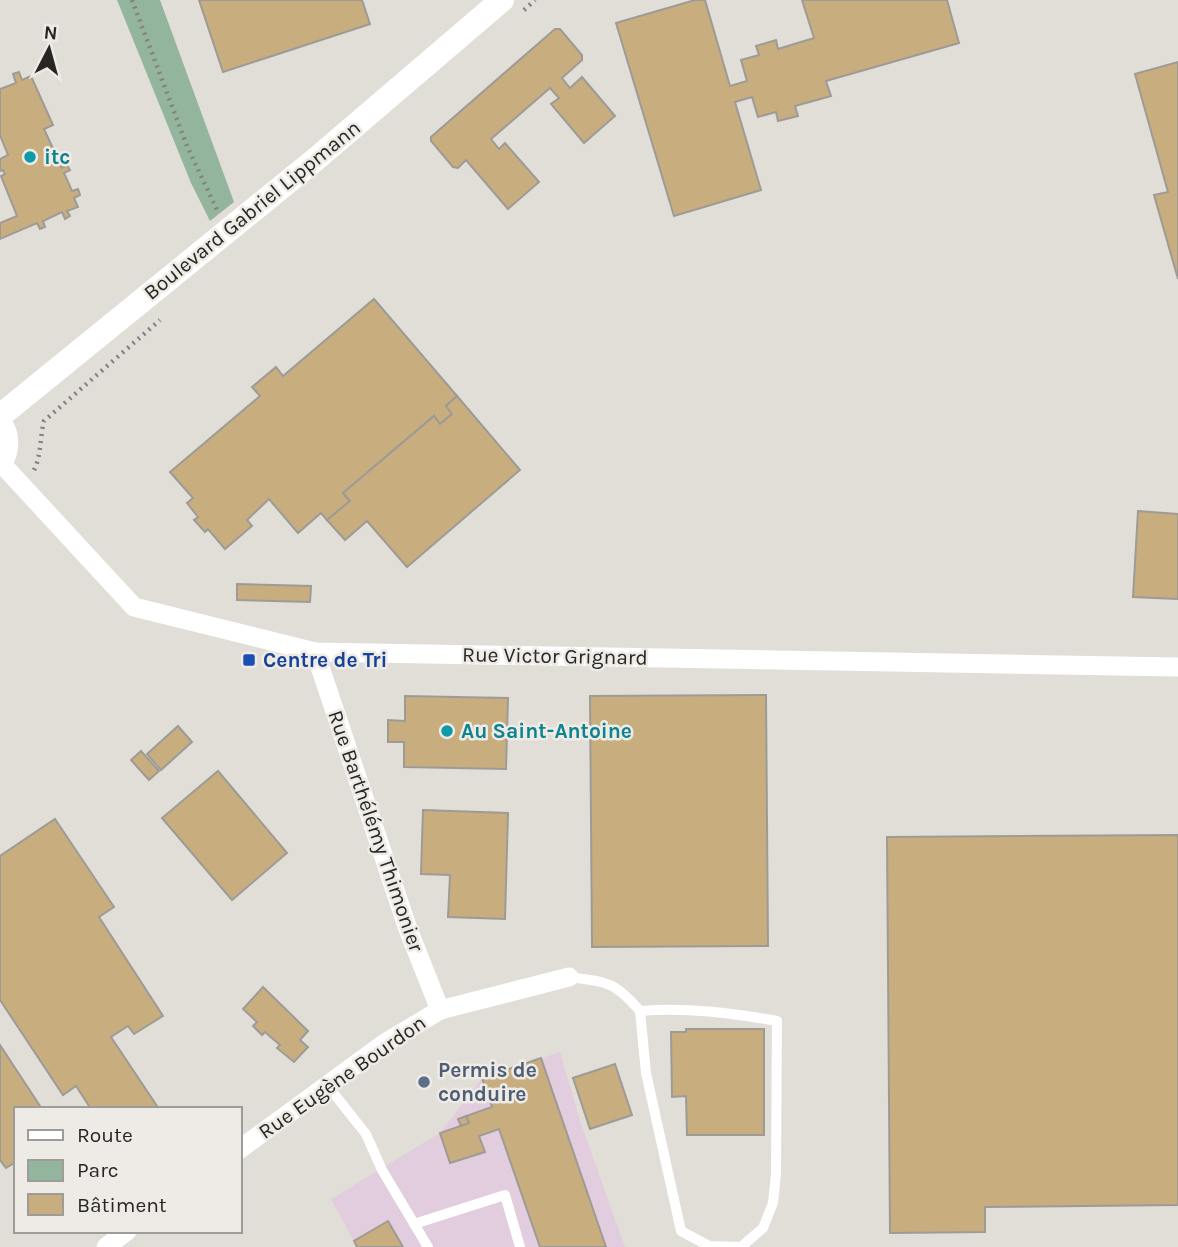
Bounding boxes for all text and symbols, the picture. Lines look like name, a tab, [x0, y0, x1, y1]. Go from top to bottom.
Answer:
north arrow	[14, 14, 84, 84]
text: N	[43, 21, 59, 45]
street label: Boulevard Gabriel Lippmann	[139, 115, 365, 305]
place label: itc	[44, 145, 70, 169]
marker: itc	[22, 149, 38, 165]
street label: Rue Victor Grignard	[462, 642, 648, 670]
place label: Centre de Tri	[263, 648, 387, 672]
marker: Centre de Tri	[241, 652, 257, 668]
street label: Rue Barthélémy Thimonier	[323, 707, 429, 955]
place label: Au Saint-Antoine	[461, 719, 632, 743]
marker: Au Saint-Antoine	[439, 723, 455, 739]
street label: Rue Eugène Bourdon	[254, 1010, 430, 1144]
place label: Permis de conduire	[438, 1058, 537, 1106]
marker: Permis de conduire	[416, 1074, 432, 1090]
legend	[14, 1107, 242, 1233]
text: Route	[77, 1123, 133, 1147]
text: Parc	[77, 1158, 119, 1182]
text: Bâtiment	[77, 1193, 167, 1217]

